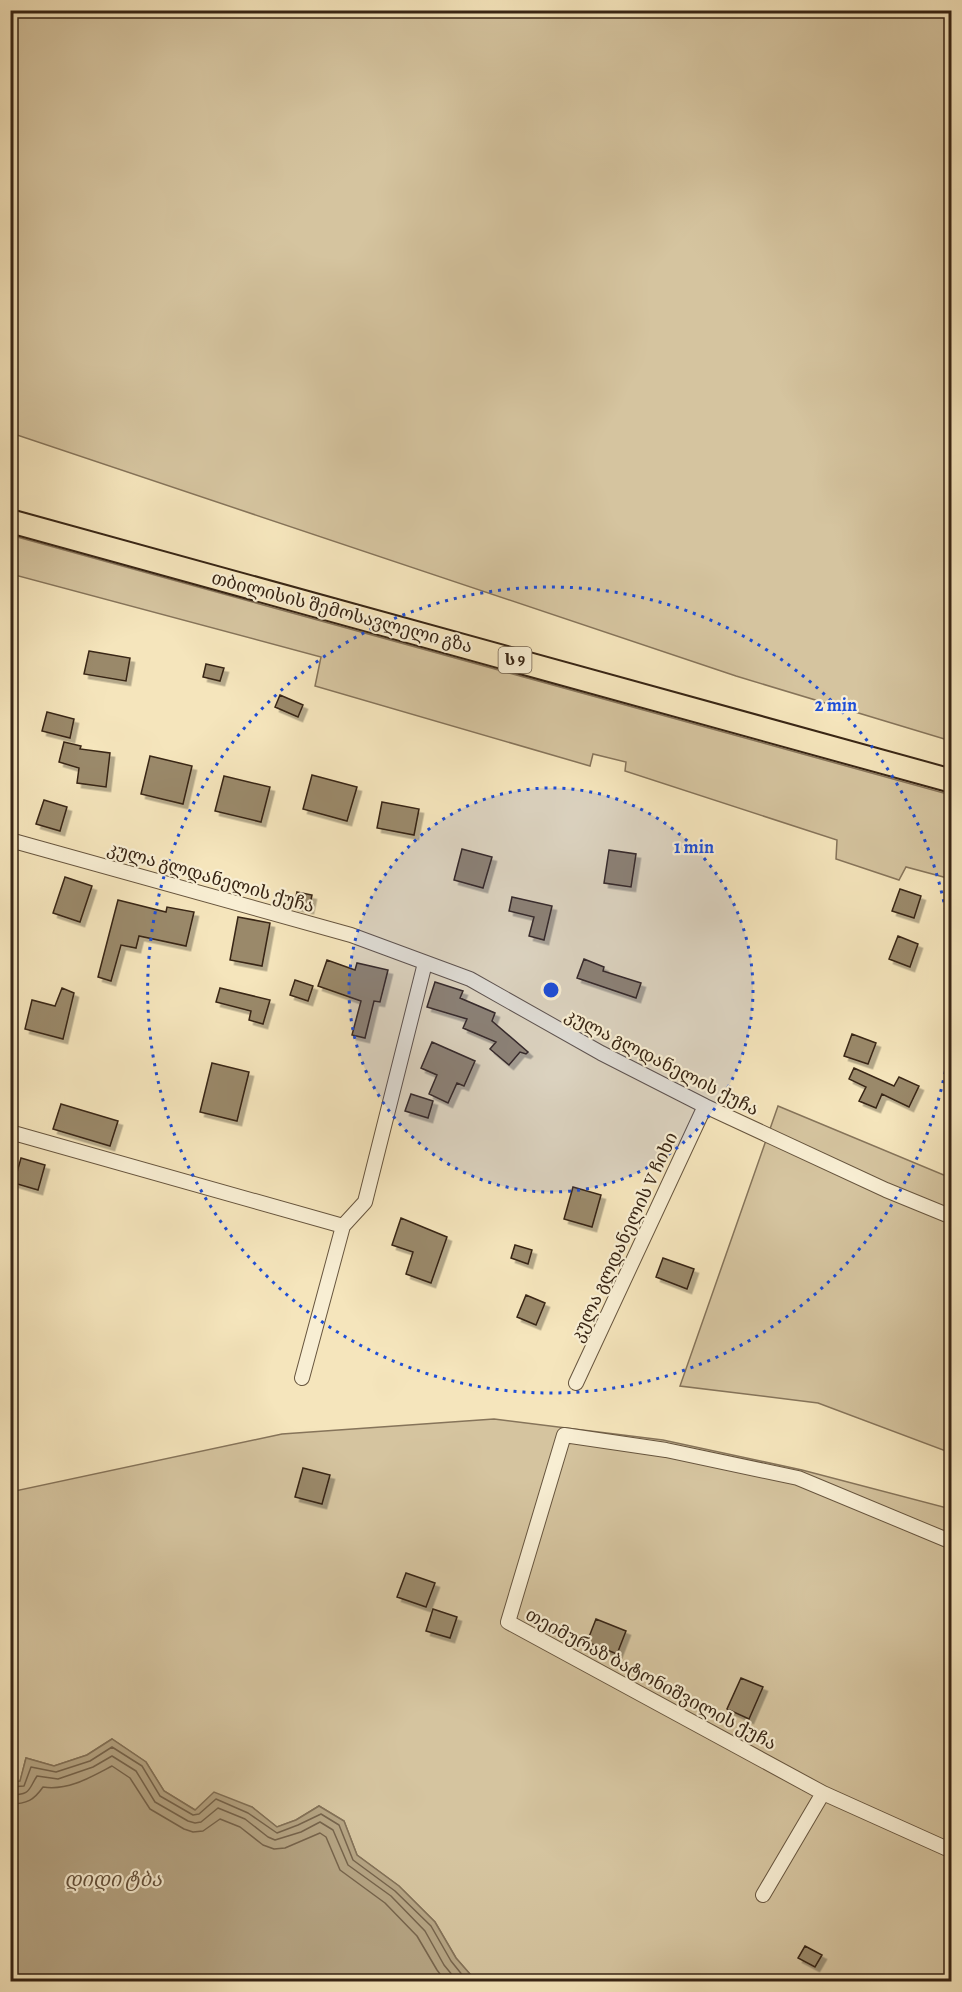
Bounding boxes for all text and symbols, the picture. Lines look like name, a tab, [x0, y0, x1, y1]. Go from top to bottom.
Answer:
street label: თბილისის შემოსავლელი გზა	[209, 566, 475, 658]
road number: ს 9	[498, 647, 532, 673]
text: 2 min	[815, 693, 857, 717]
text: 1 min	[674, 835, 714, 859]
street label: კულა გლდანელის ქუჩა	[105, 836, 317, 918]
centre of rings	[541, 980, 561, 1000]
street label: კულა გლდანელის ქუჩა	[561, 1003, 763, 1121]
street label: კულა გლდანელის V ჩიხი	[565, 1128, 683, 1346]
street label: თეიმურაზ ბატონიშვილის ქუჩა	[521, 1602, 781, 1756]
water label: დიდი ტბა	[64, 1866, 162, 1893]

